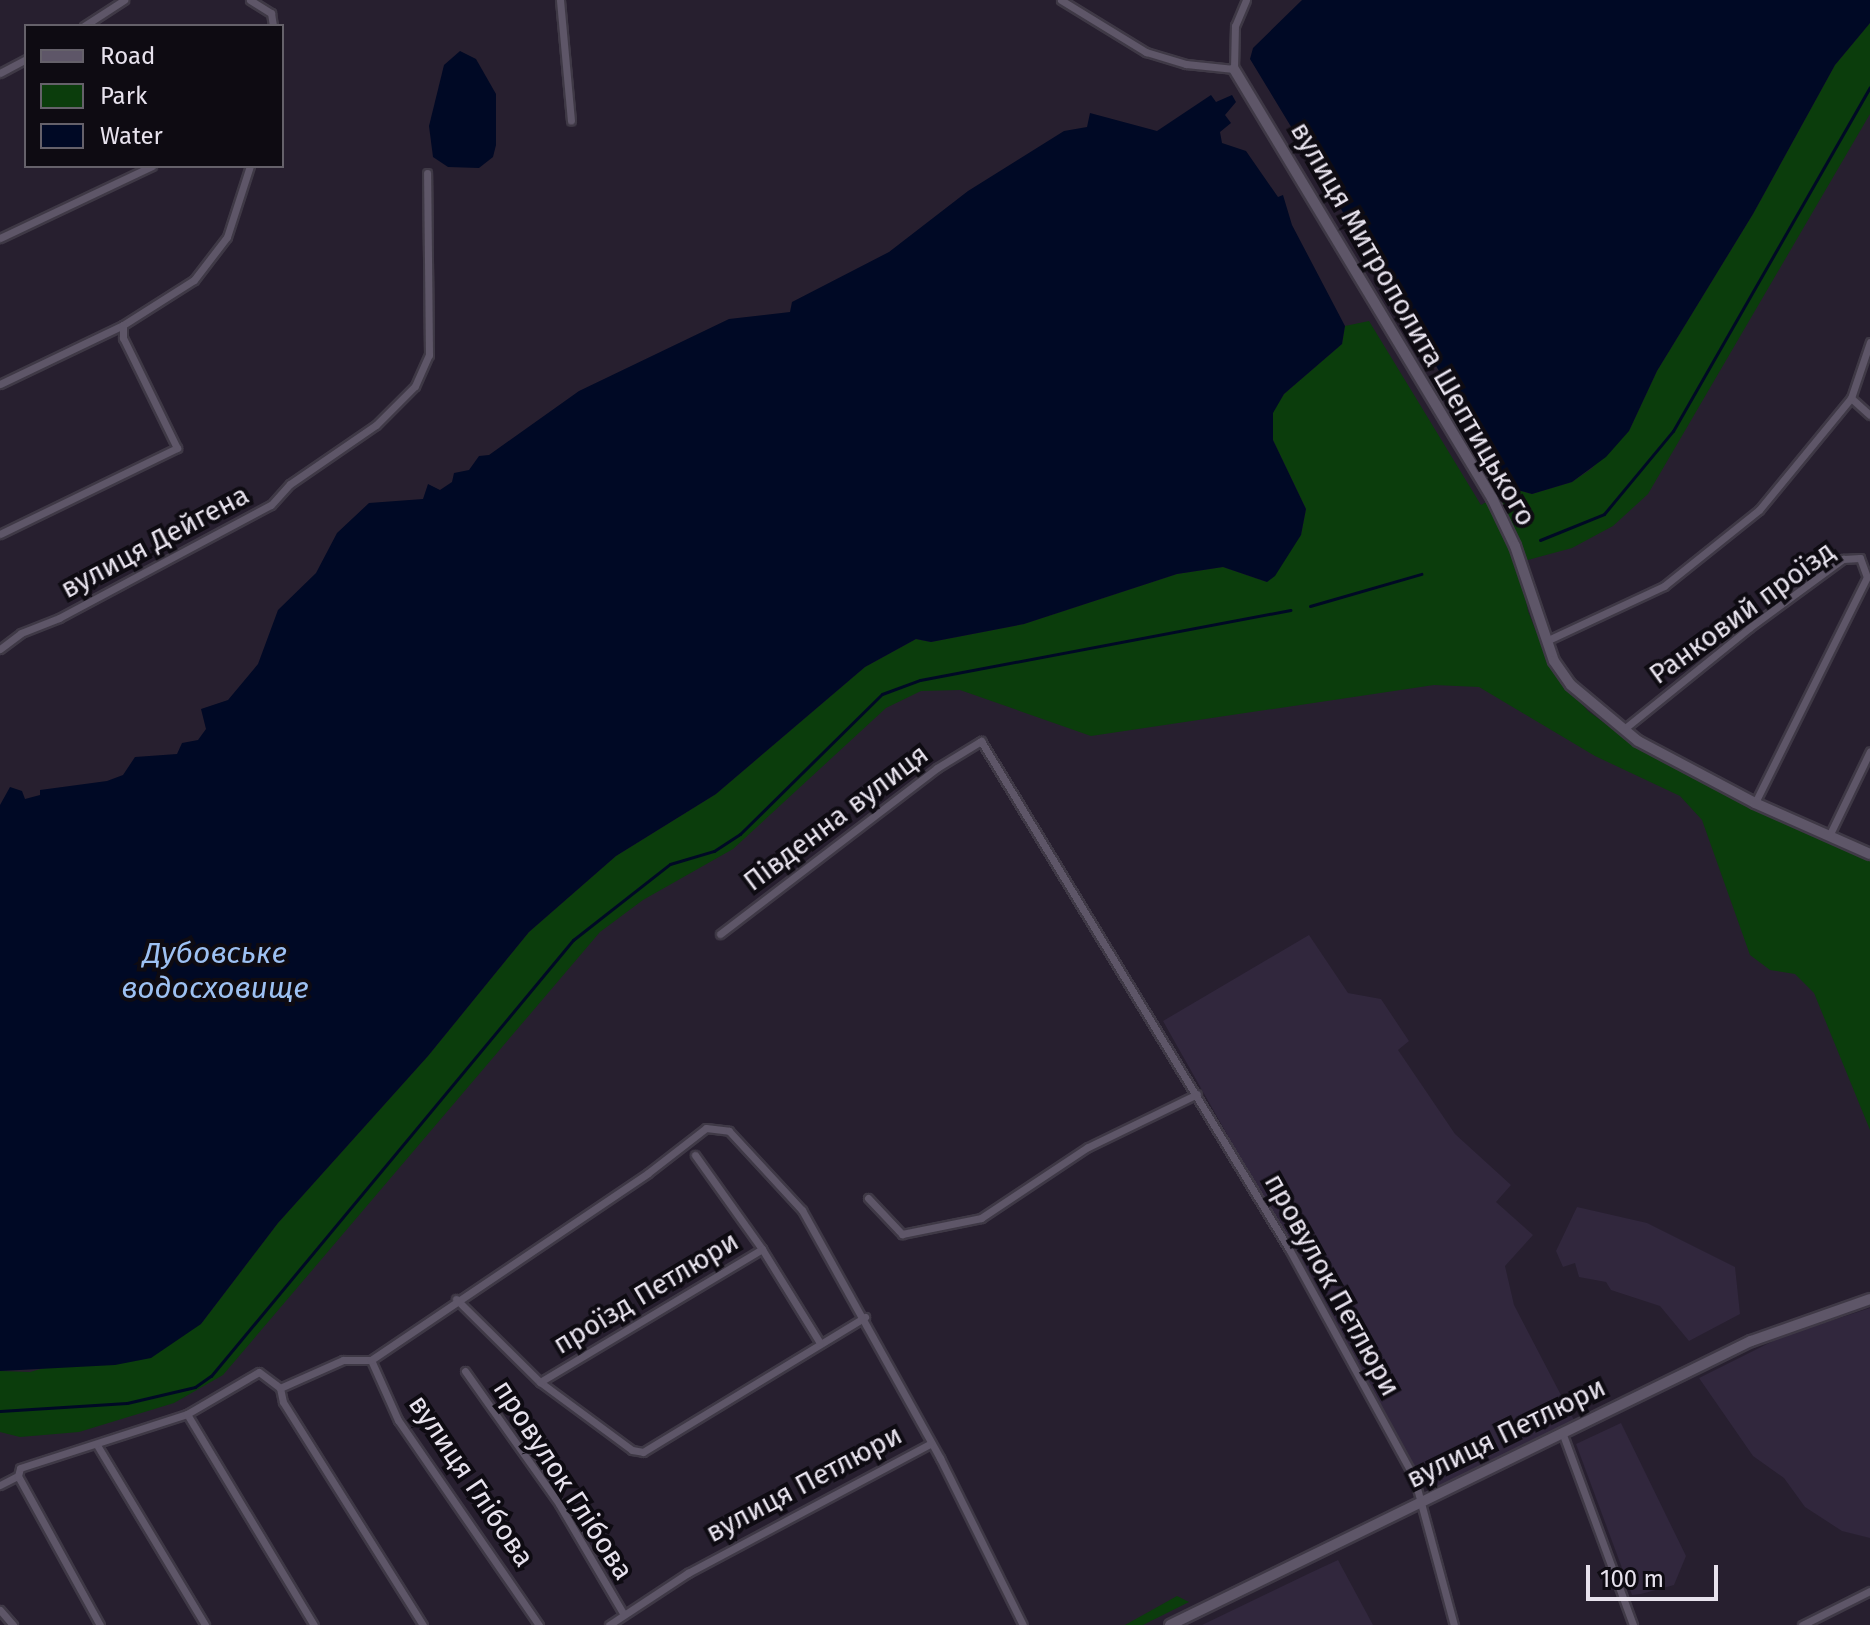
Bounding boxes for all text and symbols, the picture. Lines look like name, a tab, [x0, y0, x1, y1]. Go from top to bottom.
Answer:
legend	[24, 24, 284, 168]
text: Road	[100, 42, 155, 70]
text: Park	[100, 82, 147, 110]
street label: вулиця Митрополита Шептицького	[1283, 116, 1543, 532]
text: Water	[100, 122, 163, 150]
street label: вулиця Дейгена	[55, 478, 255, 606]
street label: Ранковий проїзд	[1643, 535, 1841, 691]
street label: Південна вулиця	[737, 738, 935, 898]
water label: Дубовське водосховище	[121, 935, 309, 1006]
street label: провулок Петлюри	[1257, 1168, 1407, 1402]
street label: проїзд Петлюри	[547, 1224, 745, 1362]
street label: вулиця Петлюри	[1401, 1370, 1611, 1496]
street label: провулок Глібова	[486, 1374, 640, 1586]
street label: вулиця Глібова	[401, 1389, 541, 1573]
street label: вулиця Петлюри	[700, 1418, 908, 1550]
scale bar	[1590, 1549, 1722, 1599]
text: 100 m	[1600, 1565, 1664, 1593]

